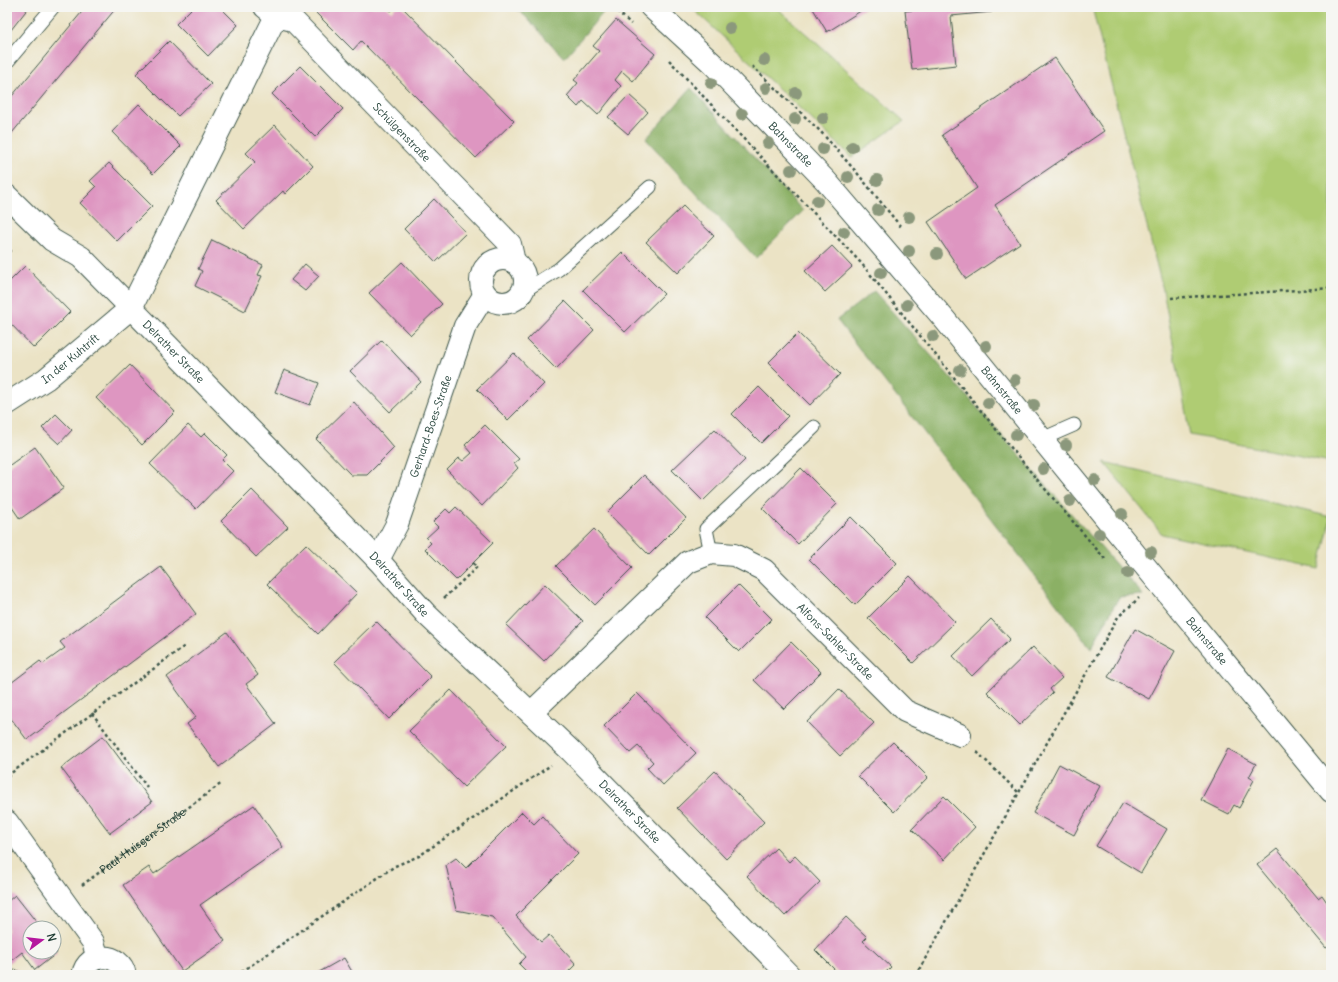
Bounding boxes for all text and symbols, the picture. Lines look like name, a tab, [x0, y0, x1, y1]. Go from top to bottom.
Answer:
street label: Schülgenstraße	[370, 100, 434, 165]
street label: Bahnstraße	[766, 119, 816, 170]
street label: Delrather Straße	[140, 317, 208, 386]
street label: In der Kuhtrift	[39, 331, 102, 387]
street label: Bahnstraße	[978, 363, 1025, 417]
street label: Gerhard-Boes-Straße	[406, 373, 455, 479]
street label: Delrather Straße	[367, 549, 432, 619]
street label: Alfons-Sahler-Straße	[794, 600, 877, 683]
street label: Bahnstraße	[1183, 614, 1231, 668]
street label: Delrather Straße	[596, 777, 664, 846]
street label: Paul-Huisgen-Straße	[97, 805, 188, 877]
north arrow	[22, 920, 62, 960]
text: N	[44, 932, 59, 943]

